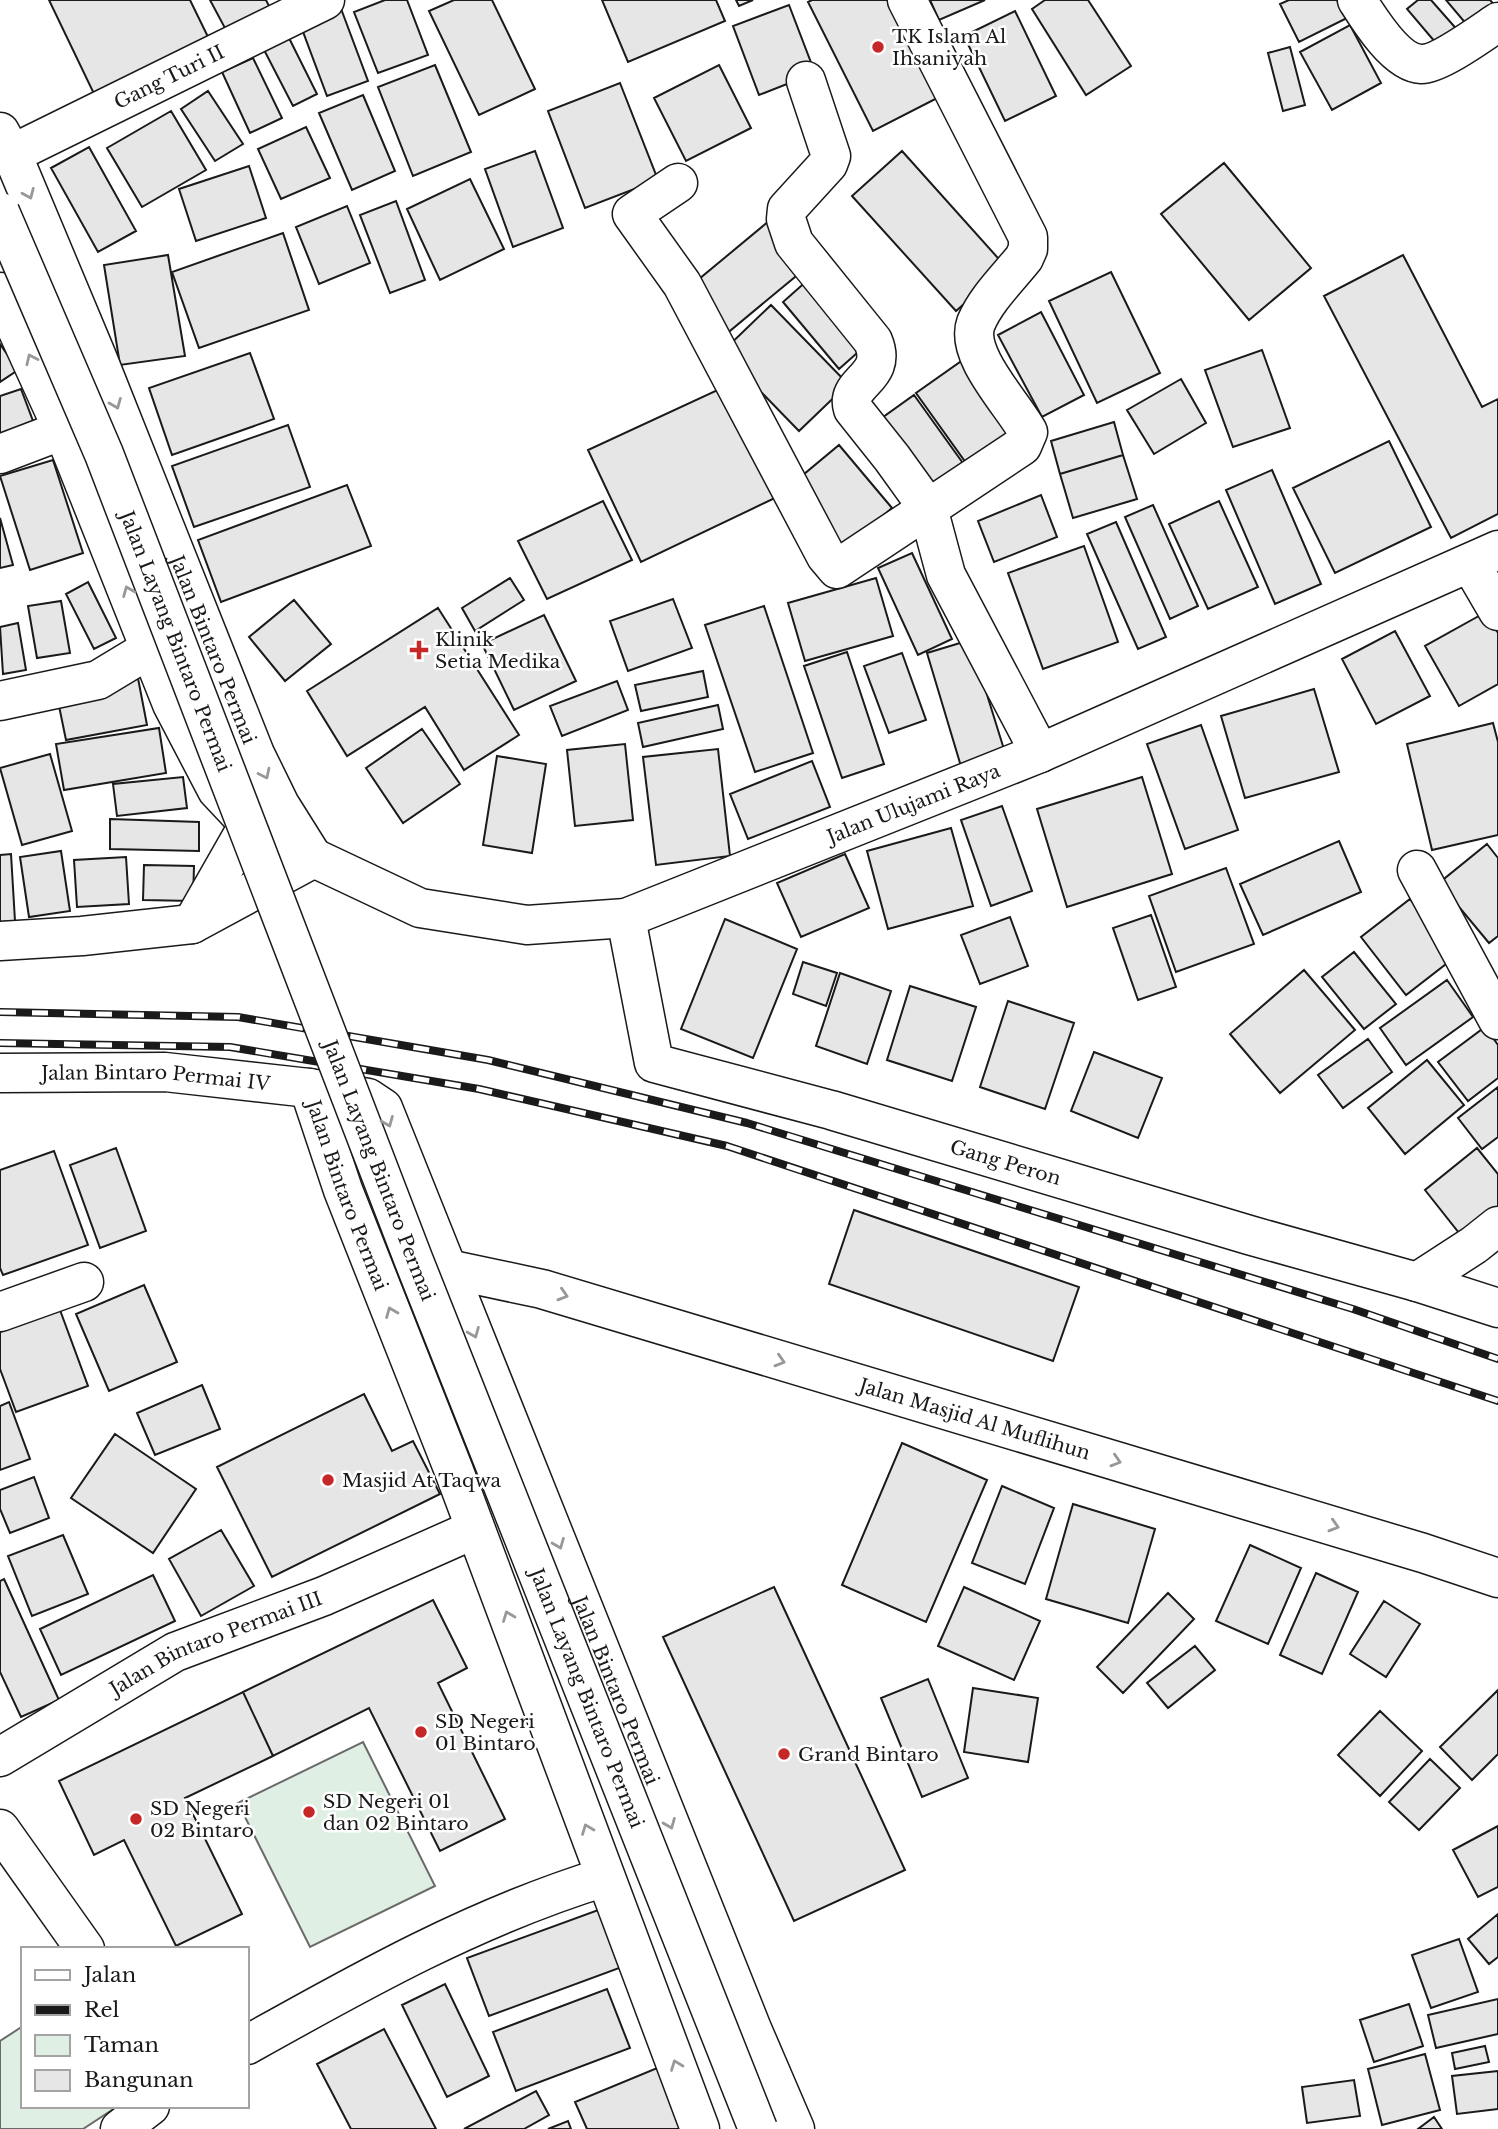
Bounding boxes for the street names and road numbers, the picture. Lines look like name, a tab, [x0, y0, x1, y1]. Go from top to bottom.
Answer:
street label: Gang Turi II	[110, 40, 228, 114]
street label: Jalan Layang Bintaro Permai	[114, 505, 237, 775]
street label: Jalan Bintaro Permai	[164, 549, 261, 748]
street label: Jalan Ulujami Raya	[821, 758, 1004, 849]
street label: Jalan Layang Bintaro Permai	[318, 1034, 440, 1305]
street label: Jalan Bintaro Permai IV	[38, 1060, 272, 1095]
street label: Jalan Bintaro Permai	[301, 1094, 393, 1294]
street label: Gang Peron	[947, 1135, 1064, 1190]
street label: Jalan Masjid Al Muflihun	[854, 1372, 1093, 1464]
street label: Jalan Layang Bintaro Permai	[524, 1562, 649, 1832]
street label: Jalan Bintaro Permai III	[103, 1586, 325, 1702]
street label: Jalan Bintaro Permai	[567, 1590, 665, 1788]

